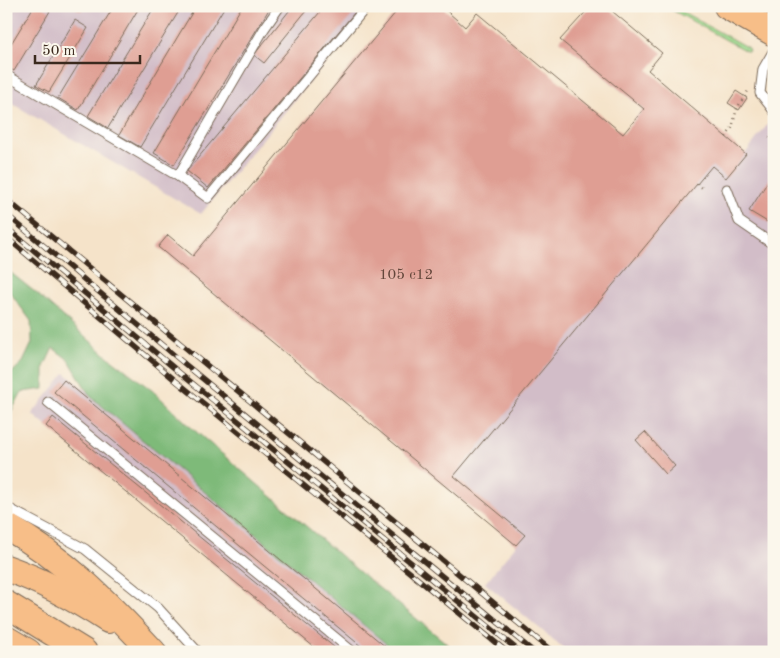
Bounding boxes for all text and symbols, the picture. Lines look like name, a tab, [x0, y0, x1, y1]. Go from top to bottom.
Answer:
scale bar	[35, 32, 140, 64]
text: 50 m	[42, 44, 76, 59]
house number: 105 с12	[379, 268, 433, 283]

